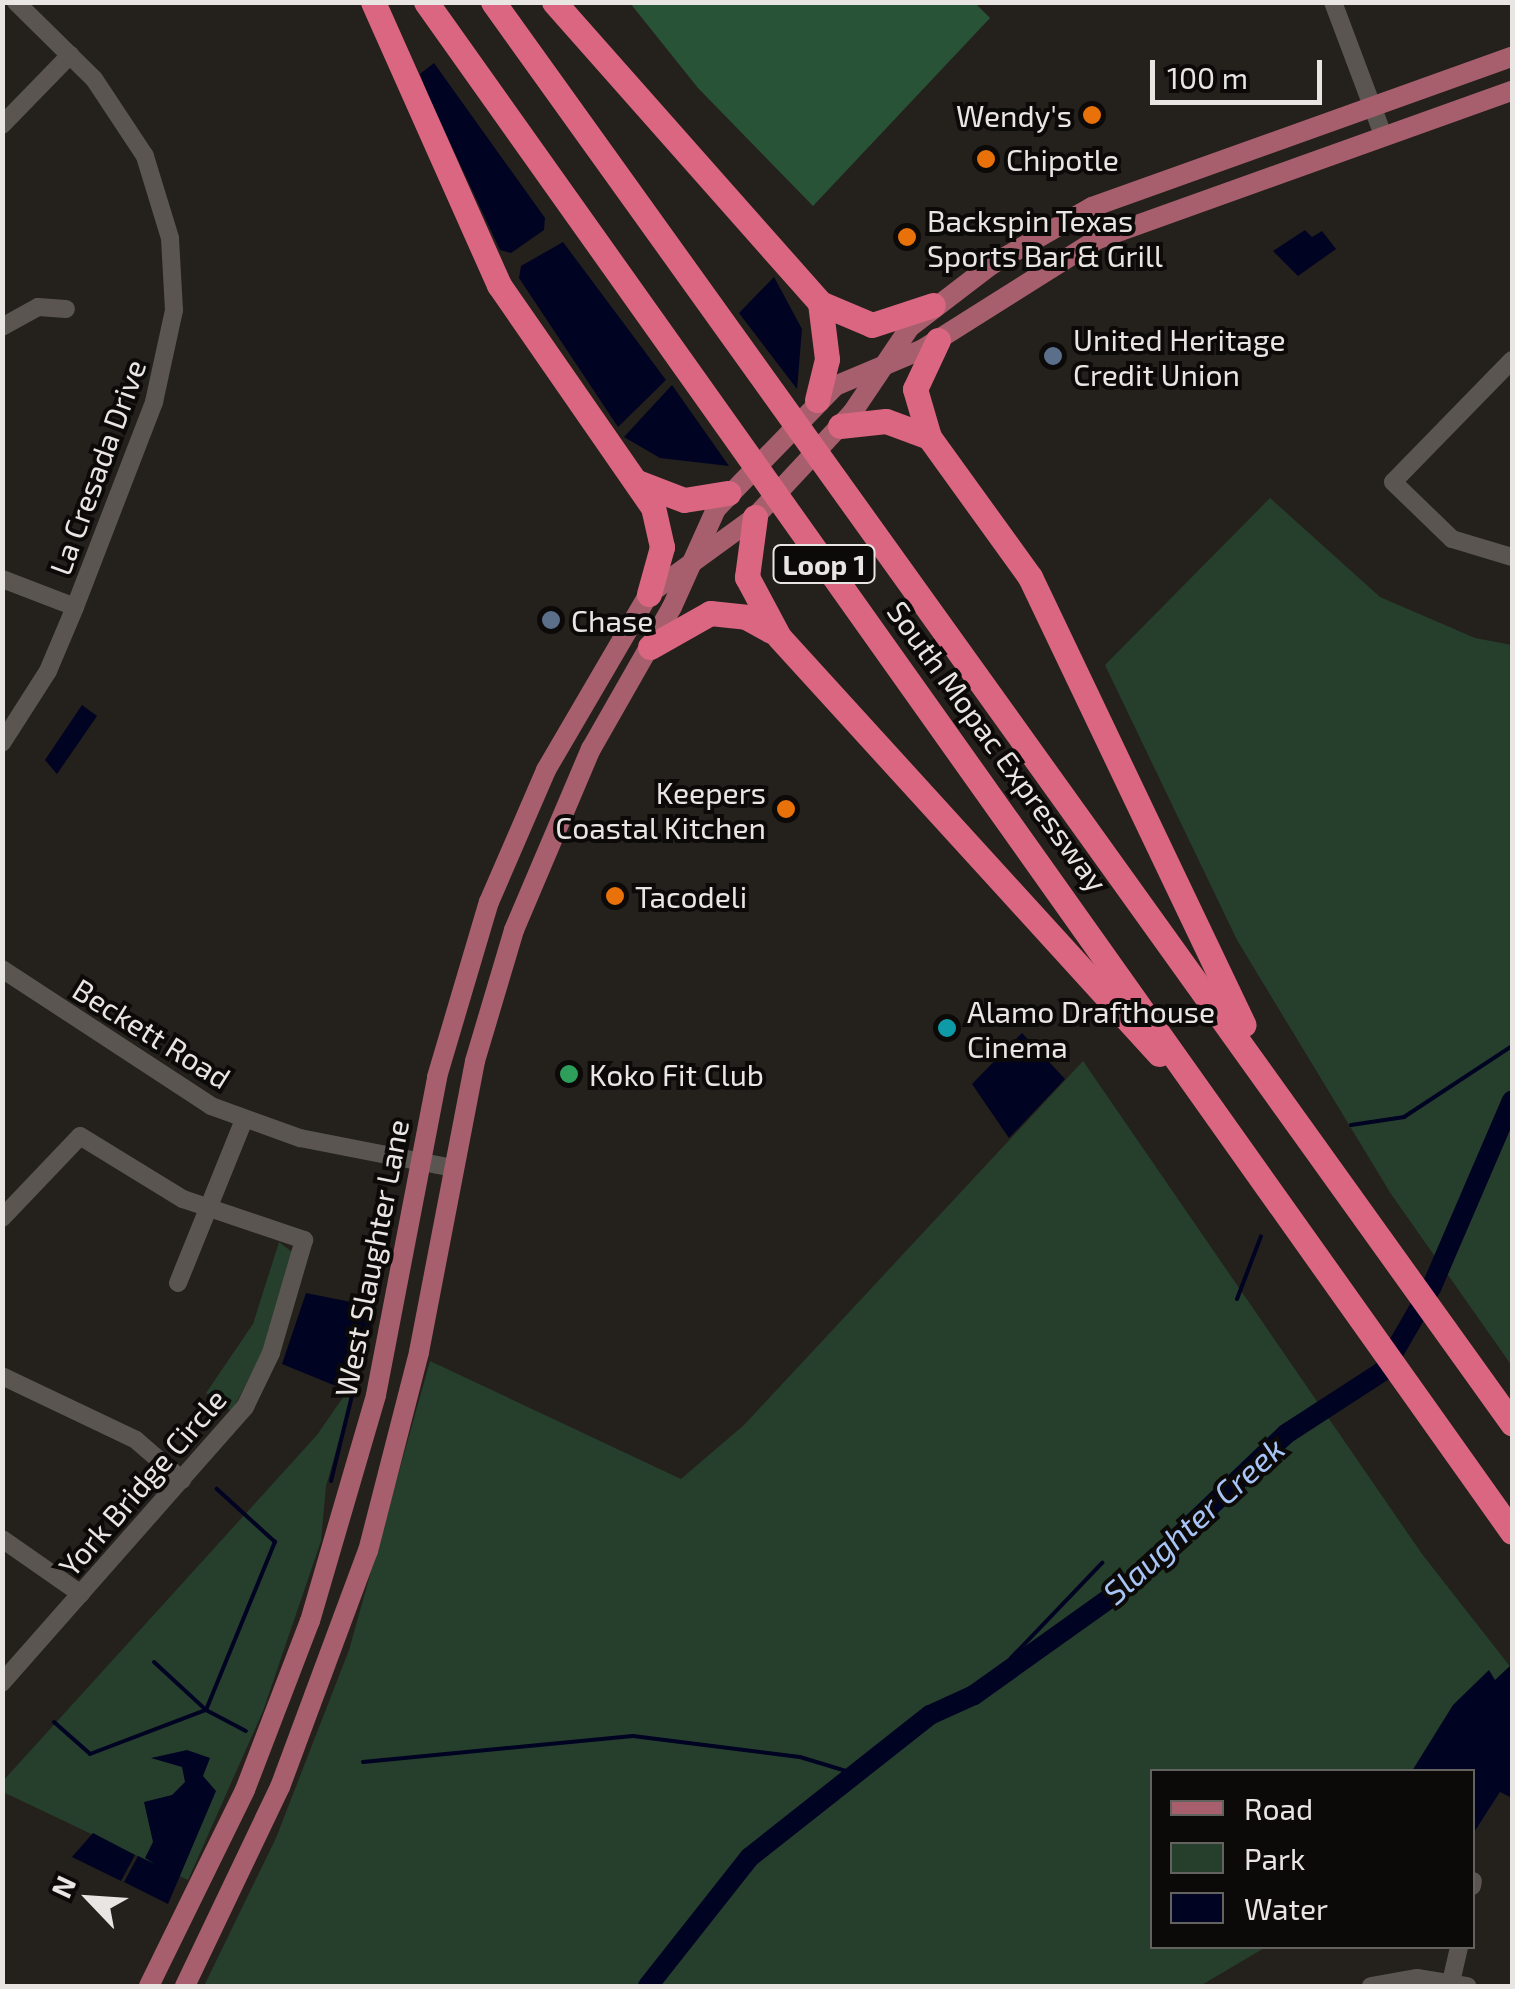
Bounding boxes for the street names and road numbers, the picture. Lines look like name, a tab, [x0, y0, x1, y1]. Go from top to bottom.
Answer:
street label: La Cresada Drive	[41, 354, 153, 580]
road number: Loop 1	[772, 541, 876, 587]
street label: South Mopac Expressway	[880, 594, 1116, 898]
street label: Beckett Road	[67, 970, 237, 1096]
street label: West Slaughter Lane	[326, 1116, 416, 1400]
street label: York Bridge Circle	[51, 1381, 233, 1583]

